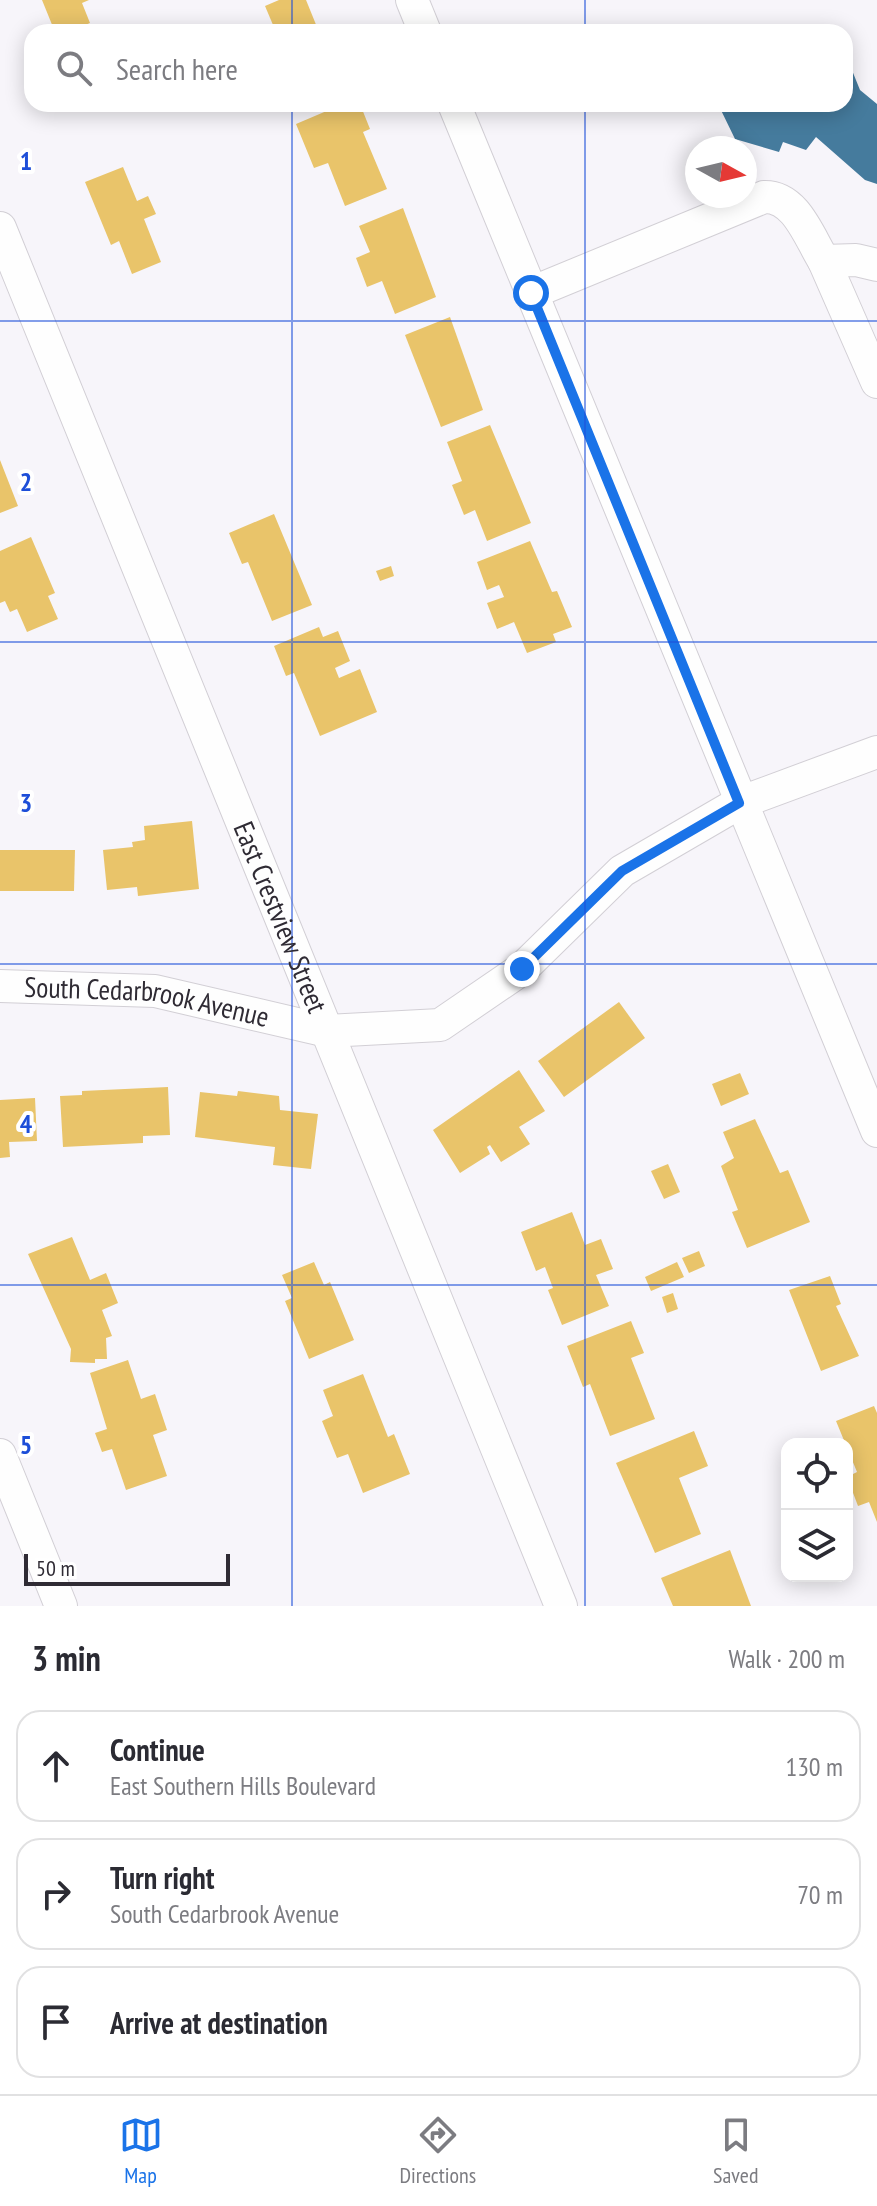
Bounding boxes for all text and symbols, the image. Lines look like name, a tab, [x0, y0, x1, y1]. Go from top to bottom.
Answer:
search box	[24, 24, 853, 112]
icon: search	[52, 46, 96, 90]
text: Search here	[116, 49, 238, 88]
north arrow	[685, 136, 757, 208]
text: 1	[20, 144, 32, 177]
route start	[513, 275, 549, 311]
text: 2	[20, 465, 32, 498]
text: 3	[20, 786, 32, 819]
street label: East Crestview Street	[226, 816, 337, 1018]
route end	[504, 951, 540, 987]
street label: South Cedarbrook Avenue	[24, 968, 273, 1035]
text: 4	[20, 1107, 33, 1140]
text: 5	[20, 1428, 32, 1461]
map controls	[781, 1438, 853, 1582]
button: locate	[781, 1438, 853, 1510]
button: layers	[781, 1510, 853, 1582]
scale bar	[24, 1550, 230, 1586]
text: 50 m	[36, 1554, 75, 1582]
text: 3 min	[32, 1636, 101, 1680]
text: Walk · 200 m	[728, 1642, 845, 1675]
text: Continue	[110, 1730, 205, 1769]
icon: ahead	[34, 1744, 78, 1788]
text: 130 m	[785, 1750, 843, 1783]
text: East Southern Hills Boulevard	[110, 1769, 376, 1802]
text: Turn right	[110, 1858, 214, 1897]
icon: right	[34, 1872, 78, 1916]
text: 70 m	[797, 1878, 843, 1911]
text: South Cedarbrook Avenue	[110, 1897, 339, 1930]
icon: arrive	[34, 2000, 78, 2044]
text: Arrive at destination	[110, 2003, 328, 2042]
tab: Map	[119, 2113, 163, 2189]
tab: Directions	[400, 2113, 476, 2189]
tab: Saved	[713, 2113, 758, 2189]

